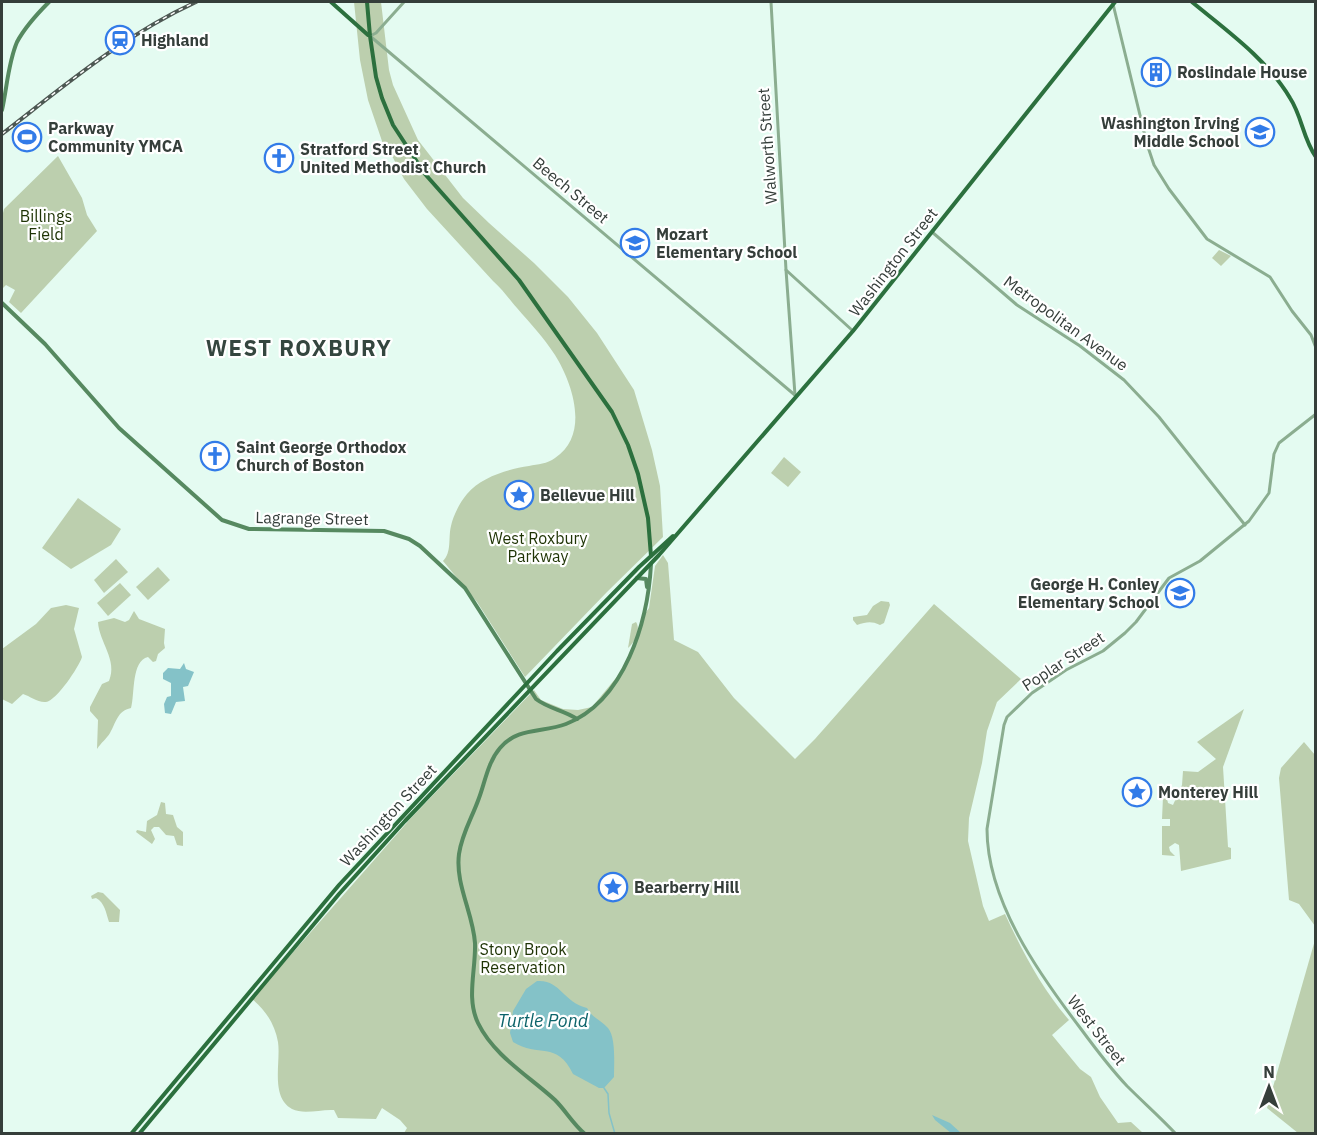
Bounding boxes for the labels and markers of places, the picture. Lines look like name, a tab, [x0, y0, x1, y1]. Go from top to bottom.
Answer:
station icon: Highland	[104, 24, 136, 56]
place label: Highland	[141, 30, 209, 50]
building icon: Roslindale House	[1140, 56, 1172, 88]
place label: Roslindale House	[1177, 62, 1307, 82]
place label: Washington Irving Middle School	[1101, 113, 1239, 151]
school or university icon: Washington Irving Middle School	[1244, 116, 1276, 148]
place label: Parkway Community YMCA	[48, 118, 183, 156]
sports icon: Parkway Community YMCA	[11, 121, 43, 153]
place label: Stratford Street United Methodist Church	[300, 139, 486, 177]
church icon: Stratford Street United Methodist Church	[263, 142, 295, 174]
place label: Mozart Elementary School	[656, 224, 797, 262]
school or university icon: Mozart Elementary School	[619, 227, 651, 259]
place label: Saint George Orthodox Church of Boston	[236, 437, 407, 475]
church icon: Saint George Orthodox Church of Boston	[199, 440, 231, 472]
place icon: Bellevue Hill	[503, 479, 535, 511]
place label: Bellevue Hill	[540, 485, 635, 505]
place label: George H. Conley Elementary School	[1018, 574, 1159, 612]
school or university icon: George H. Conley Elementary School	[1164, 577, 1196, 609]
place icon: Monterey Hill	[1121, 776, 1153, 808]
place label: Monterey Hill	[1158, 782, 1258, 802]
place icon: Bearberry Hill	[597, 871, 629, 903]
place label: Bearberry Hill	[634, 877, 739, 897]

